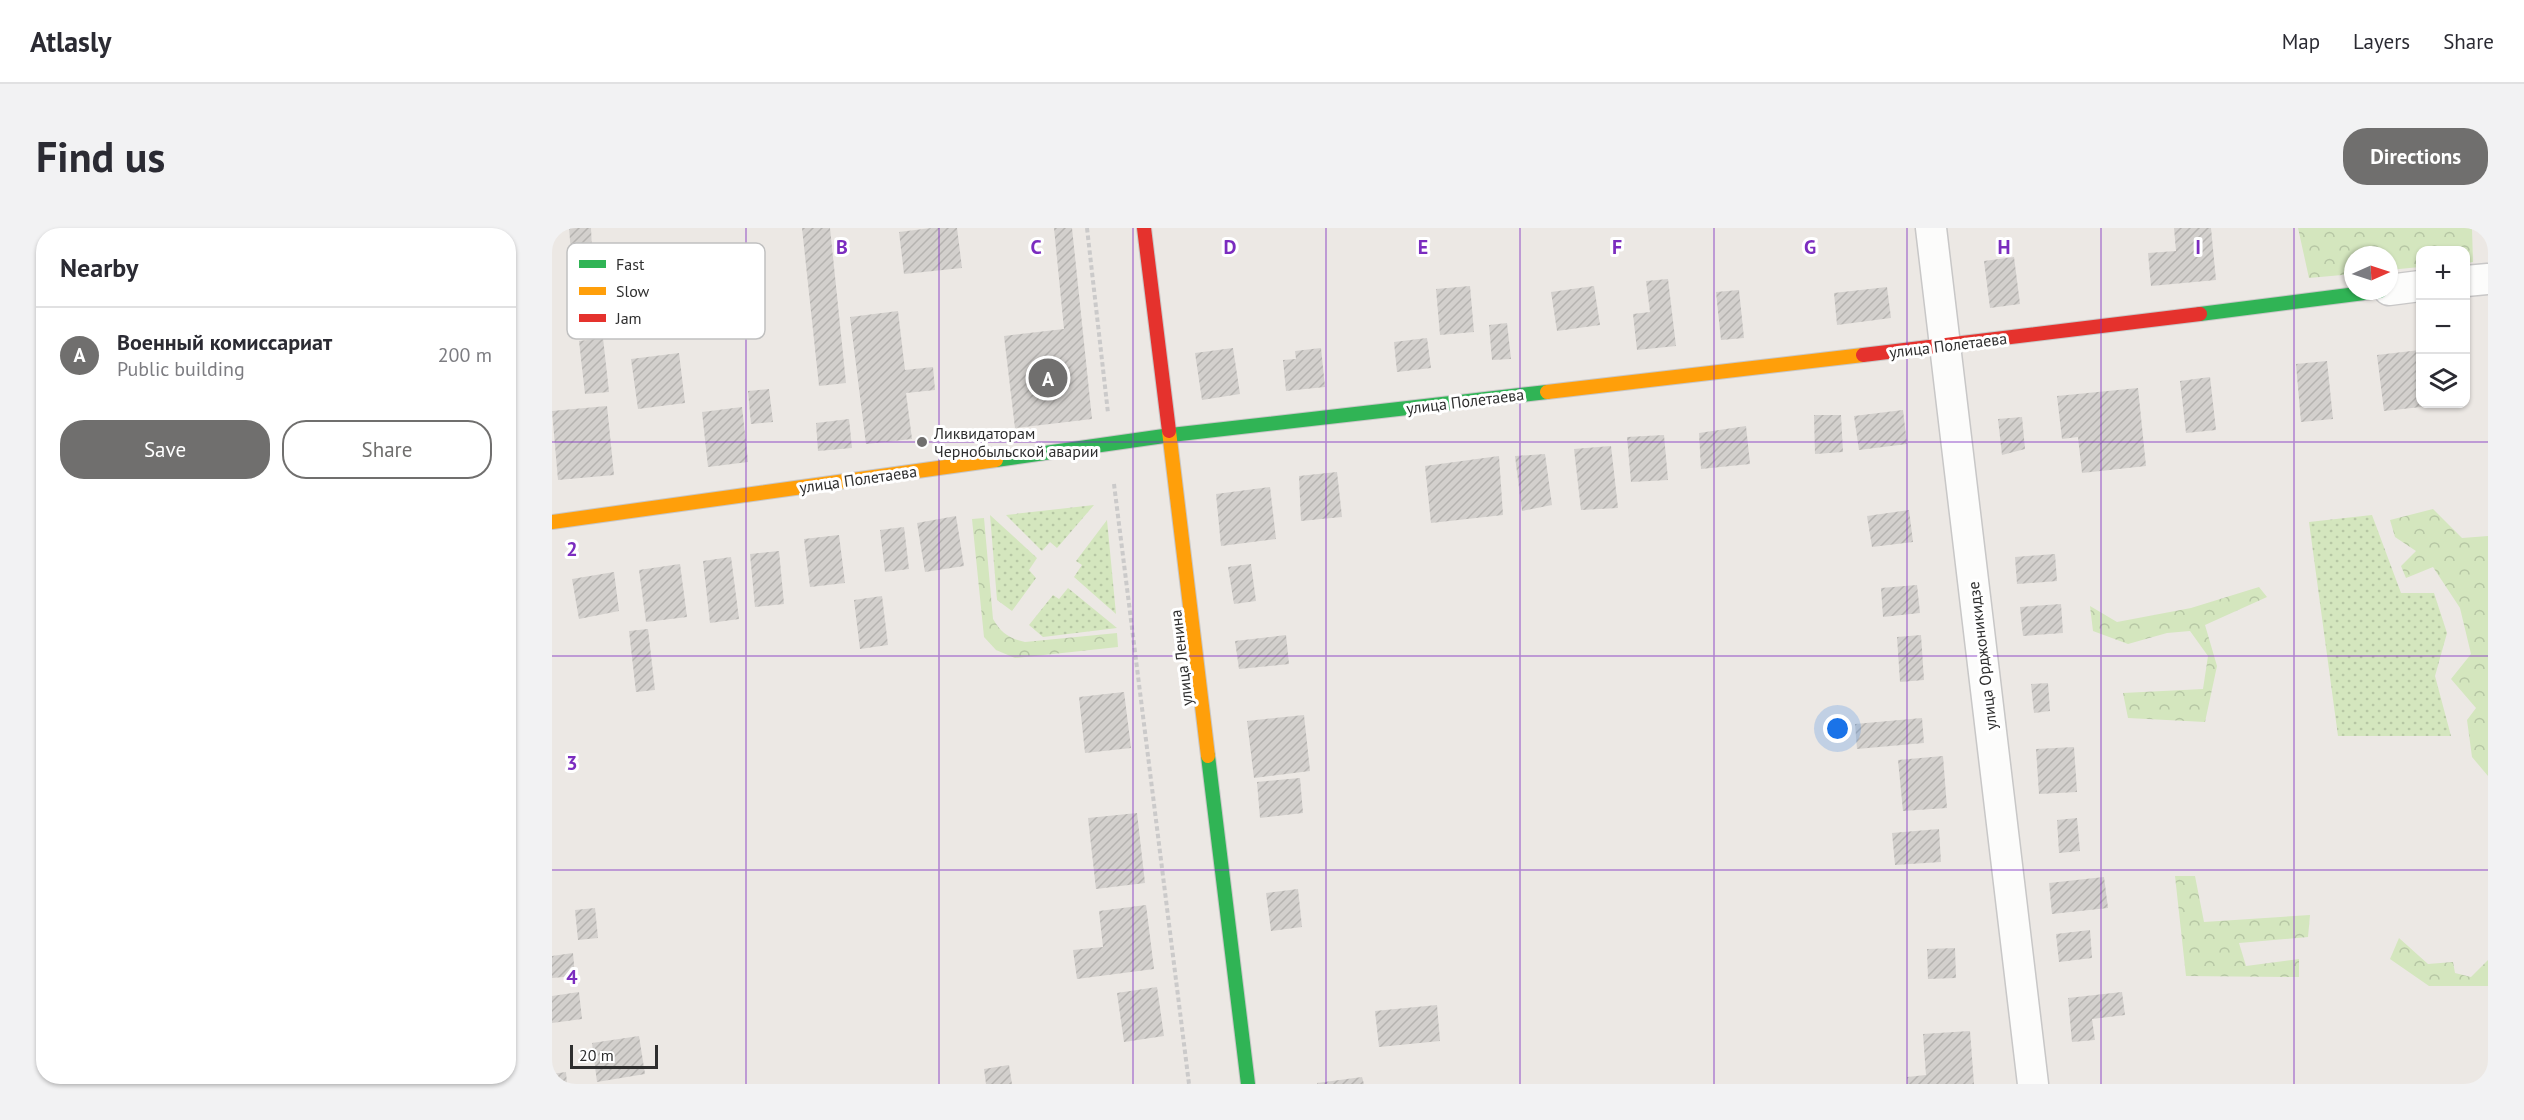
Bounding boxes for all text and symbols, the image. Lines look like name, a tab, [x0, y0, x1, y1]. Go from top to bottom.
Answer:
text: Atlasly	[30, 23, 112, 60]
text: Map	[2282, 28, 2320, 55]
text: Layers	[2353, 28, 2410, 55]
text: Share	[2443, 28, 2494, 55]
button: Directions	[2343, 128, 2488, 185]
text: Find us	[36, 129, 165, 184]
text: B	[836, 234, 848, 260]
text: C	[1030, 234, 1042, 260]
text: D	[1224, 234, 1237, 260]
text: E	[1418, 234, 1428, 260]
text: F	[1612, 234, 1622, 260]
text: G	[1804, 234, 1816, 260]
text: H	[1997, 234, 2011, 260]
text: I	[2195, 234, 2201, 260]
legend	[567, 243, 765, 339]
north arrow	[2344, 246, 2398, 300]
map controls	[2416, 246, 2470, 408]
button: +	[2416, 246, 2470, 300]
text: Nearby	[60, 251, 138, 284]
text: Fast	[616, 254, 645, 274]
text: Slow	[616, 281, 650, 301]
button: −	[2416, 300, 2470, 354]
text: Jam	[615, 308, 642, 328]
text: Военный комиссариат	[117, 328, 332, 356]
street label: улица Полетаева	[1888, 328, 2008, 362]
text: A	[73, 342, 86, 368]
text: 200 m	[438, 342, 492, 368]
button: layers	[2416, 354, 2470, 408]
text: Public building	[117, 356, 245, 382]
pin: A	[1028, 356, 1068, 400]
street label: улица Полетаева	[1405, 384, 1525, 418]
button: Save	[60, 420, 270, 479]
button: Share	[282, 420, 492, 479]
place label: Ликвидаторам Чернобыльской аварии	[933, 423, 1098, 461]
marker: Ликвидаторам Чернобыльской аварии	[915, 435, 929, 449]
street label: улица Полетаева	[798, 461, 918, 497]
text: 2	[566, 536, 578, 562]
street label: улица Орджоникидзе	[1963, 580, 2001, 732]
street label: улица Ленина	[1165, 609, 1197, 707]
your location	[1823, 714, 1852, 743]
text: 3	[566, 750, 578, 776]
text: 4	[566, 964, 578, 990]
scale bar	[570, 1042, 658, 1070]
text: 20 m	[579, 1045, 614, 1065]

